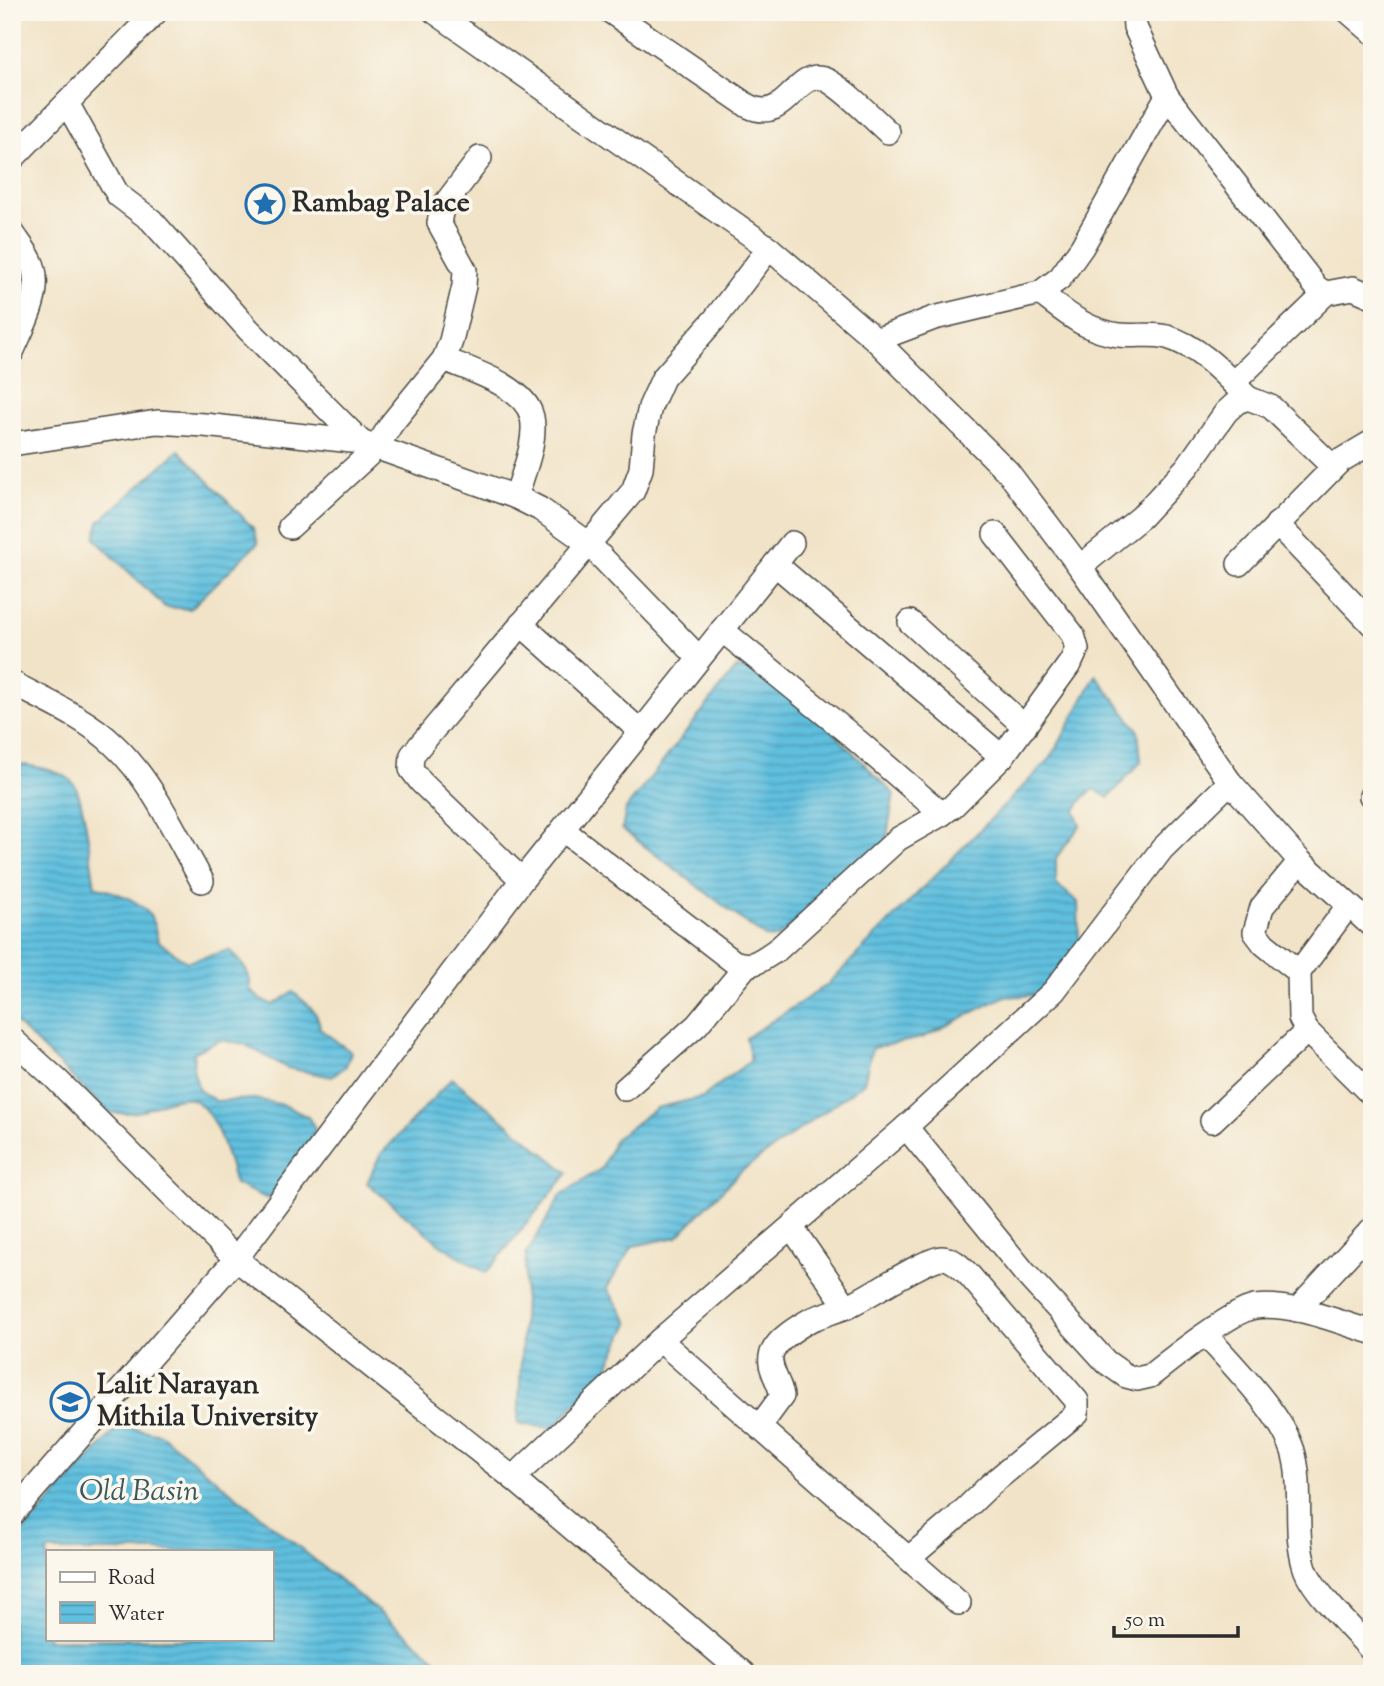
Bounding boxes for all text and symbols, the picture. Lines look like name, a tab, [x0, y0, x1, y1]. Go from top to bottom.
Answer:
place icon: Rambag Palace	[244, 183, 286, 225]
place label: Rambag Palace	[292, 184, 470, 224]
place label: Lalit Narayan Mithila University	[97, 1366, 318, 1438]
school or university icon: Lalit Narayan Mithila University	[49, 1381, 91, 1423]
water label: Old Basin	[79, 1471, 199, 1514]
legend	[46, 1550, 273, 1640]
text: Road	[108, 1564, 155, 1594]
scale bar	[1114, 1595, 1239, 1639]
text: Water	[108, 1600, 165, 1630]
text: 50 m	[1124, 1606, 1165, 1636]

